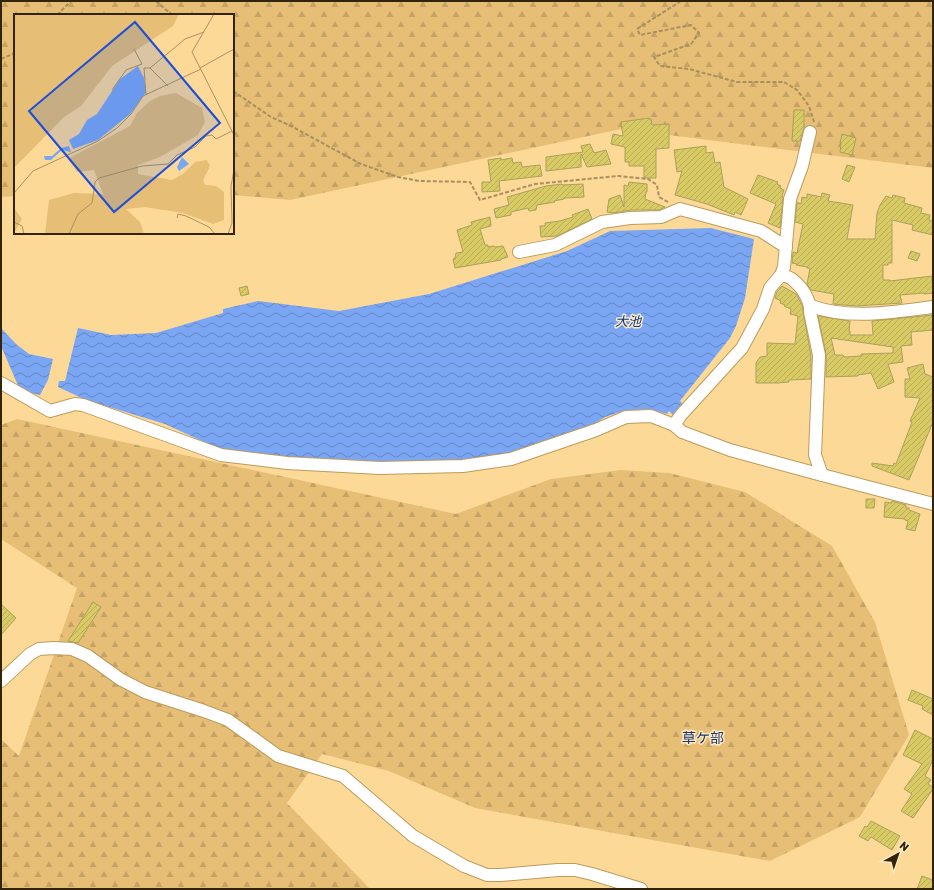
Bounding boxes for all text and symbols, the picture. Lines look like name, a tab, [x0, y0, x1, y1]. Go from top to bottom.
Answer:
inset map	[14, 14, 234, 234]
water label: 大池	[615, 314, 643, 329]
district label: 草ケ部	[682, 730, 724, 747]
north arrow	[878, 834, 918, 874]
text: N	[897, 839, 911, 854]

